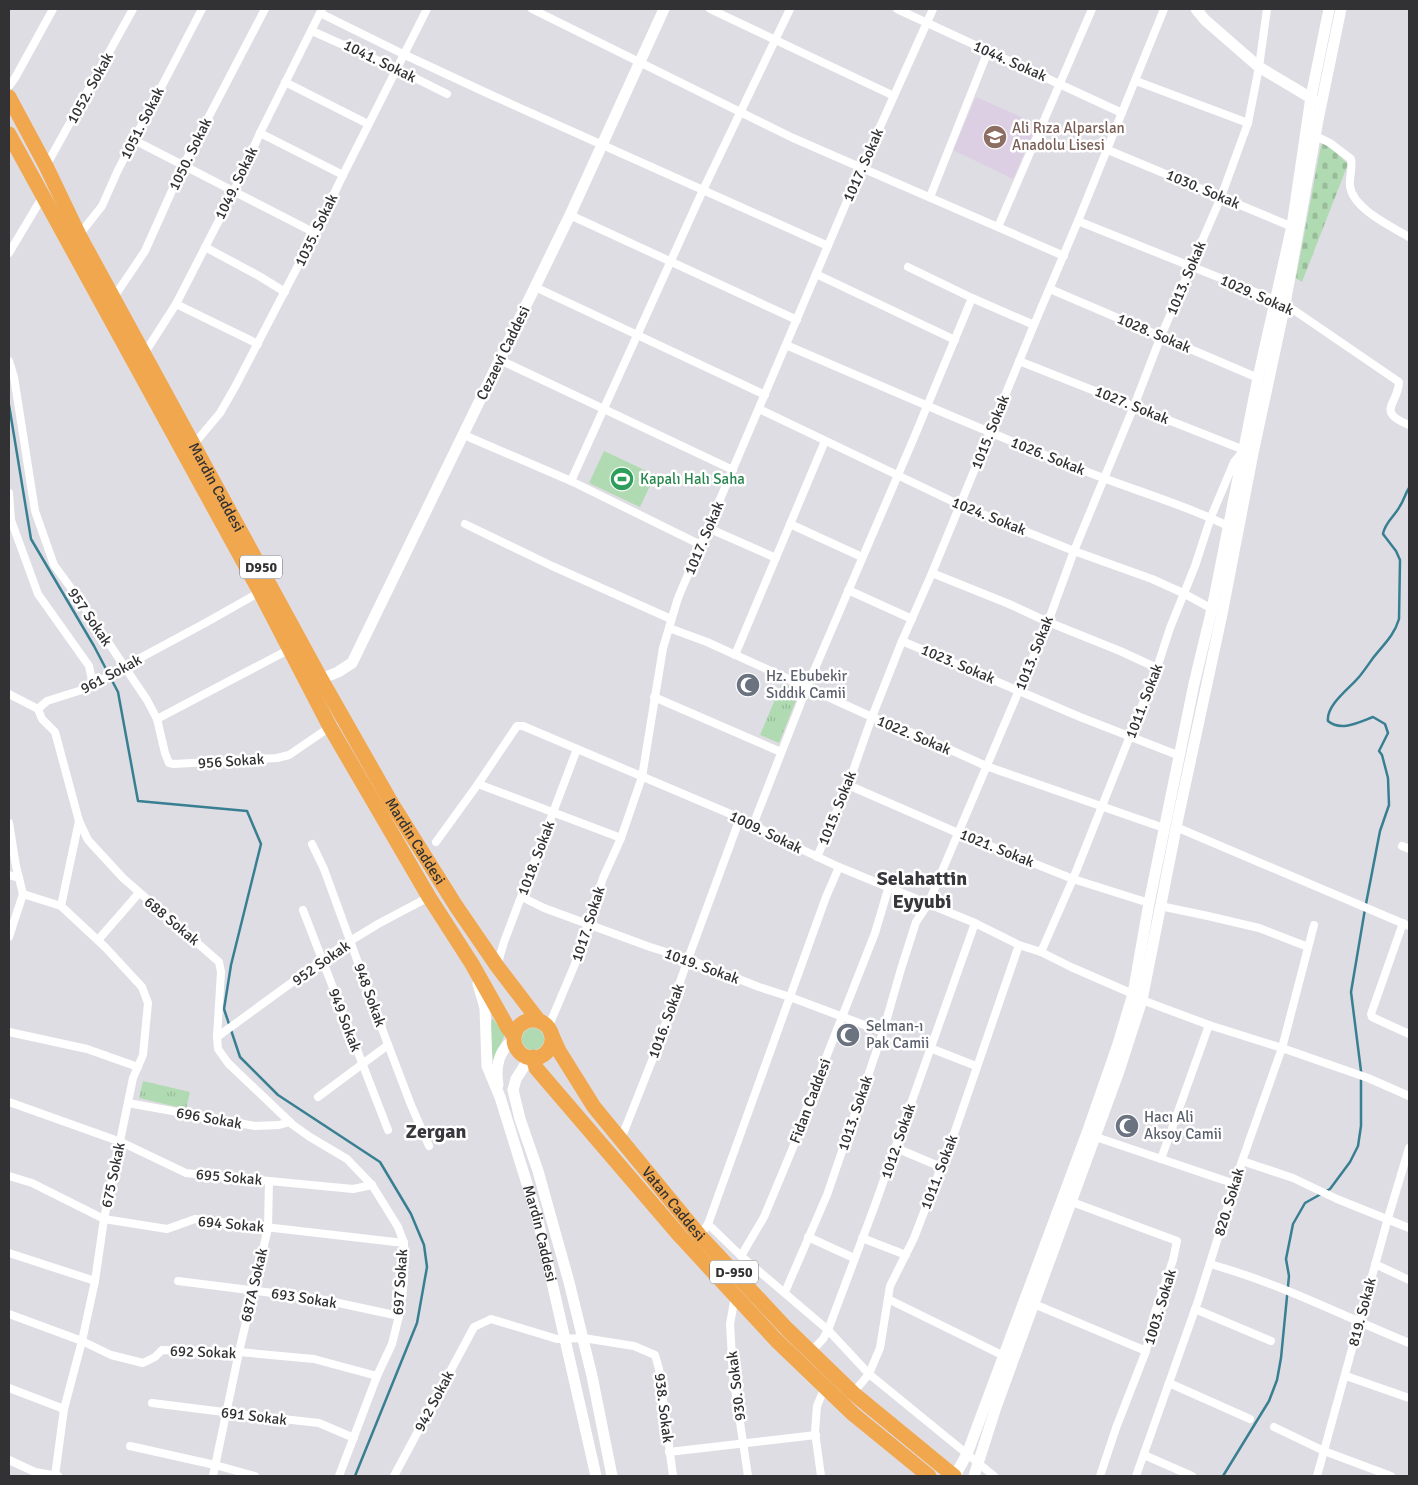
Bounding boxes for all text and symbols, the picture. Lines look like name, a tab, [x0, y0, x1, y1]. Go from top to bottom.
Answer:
street label: 1041. Sokak	[341, 36, 420, 86]
street label: 1044. Sokak	[971, 37, 1050, 85]
street label: 1052. Sokak	[63, 49, 117, 127]
street label: 1051. Sokak	[116, 84, 168, 162]
street label: 1050. Sokak	[165, 114, 215, 193]
place label: Ali Rıza Alparslan Anadolu Lisesi	[1012, 119, 1125, 154]
school or university icon: Ali Rıza Alparslan Anadolu Lisesi	[982, 124, 1008, 150]
street label: 1017. Sokak	[839, 125, 887, 204]
street label: 1049. Sokak	[211, 143, 261, 222]
street label: 1030. Sokak	[1163, 165, 1243, 213]
street label: 1035. Sokak	[291, 190, 341, 269]
street label: 1013. Sokak	[1162, 238, 1210, 318]
street label: 1029. Sokak	[1218, 271, 1297, 319]
street label: Cezaevi Caddesi	[472, 303, 534, 403]
street label: 1028. Sokak	[1114, 309, 1194, 357]
street label: 1027. Sokak	[1092, 382, 1172, 428]
street label: 1015. Sokak	[967, 392, 1013, 472]
street label: 1026. Sokak	[1008, 433, 1088, 479]
street label: Mardin Caddesi	[185, 439, 248, 535]
sports icon: Kapalı Halı Saha	[609, 466, 635, 492]
place label: Kapalı Halı Saha	[640, 470, 745, 488]
street label: 1024. Sokak	[949, 493, 1029, 539]
street label: 1017. Sokak	[680, 498, 728, 578]
road number: D950	[240, 556, 282, 578]
street label: 957 Sokak	[64, 584, 116, 650]
street label: 1013. Sokak	[1011, 613, 1057, 693]
street label: 1023. Sokak	[918, 640, 998, 688]
street label: 961 Sokak	[77, 650, 145, 698]
street label: 1011. Sokak	[1122, 661, 1167, 741]
place label: Hz. Ebubekir Sıddık Camii	[766, 667, 848, 702]
mosque icon: Hz. Ebubekir Sıddık Camii	[735, 672, 761, 698]
street label: 1022. Sokak	[874, 711, 954, 759]
street label: 956 Sokak	[197, 750, 265, 772]
street label: 1015. Sokak	[814, 768, 860, 848]
street label: Mardin Caddesi	[381, 794, 449, 888]
street label: 1009. Sokak	[727, 807, 806, 857]
street label: 1018. Sokak	[514, 818, 559, 898]
street label: 1021. Sokak	[957, 825, 1037, 871]
district label: Selahattin Eyyubi	[877, 866, 967, 914]
street label: 1017. Sokak	[567, 883, 609, 964]
street label: 688 Sokak	[141, 893, 204, 950]
street label: 952 Sokak	[289, 936, 354, 989]
street label: 1019. Sokak	[662, 944, 742, 988]
street label: 948 Sokak	[350, 961, 390, 1030]
street label: 1016. Sokak	[644, 981, 688, 1061]
street label: 949 Sokak	[325, 986, 365, 1055]
place label: Selman-ı Pak Camii	[866, 1017, 929, 1052]
mosque icon: Selman-ı Pak Camii	[835, 1022, 861, 1048]
street label: Fidan Caddesi	[786, 1056, 834, 1146]
street label: 1013. Sokak	[834, 1073, 876, 1153]
street label: 1012. Sokak	[877, 1101, 919, 1181]
street label: 696 Sokak	[175, 1103, 244, 1133]
place label: Hacı Ali Aksoy Camii	[1144, 1108, 1222, 1143]
mosque icon: Hacı Ali Aksoy Camii	[1114, 1113, 1140, 1139]
district label: Zergan	[406, 1119, 467, 1144]
street label: 1011. Sokak	[917, 1132, 962, 1212]
street label: 675 Sokak	[97, 1140, 129, 1209]
street label: Vatan Caddesi	[638, 1163, 709, 1245]
street label: 695 Sokak	[195, 1165, 263, 1189]
street label: 820. Sokak	[1210, 1165, 1248, 1238]
street label: Mardin Caddesi	[519, 1183, 561, 1284]
street label: 694 Sokak	[197, 1212, 265, 1236]
street label: 687A Sokak	[237, 1246, 271, 1324]
street label: 697 Sokak	[389, 1248, 411, 1316]
road number: D-950	[710, 1260, 758, 1284]
street label: 1003. Sokak	[1140, 1266, 1180, 1347]
street label: 819. Sokak	[1344, 1275, 1380, 1348]
street label: 693 Sokak	[270, 1284, 339, 1312]
street label: 692 Sokak	[170, 1342, 237, 1362]
street label: 930. Sokak	[723, 1350, 749, 1422]
street label: 942 Sokak	[410, 1367, 458, 1435]
street label: 938. Sokak	[651, 1372, 677, 1444]
street label: 691 Sokak	[220, 1403, 289, 1429]

